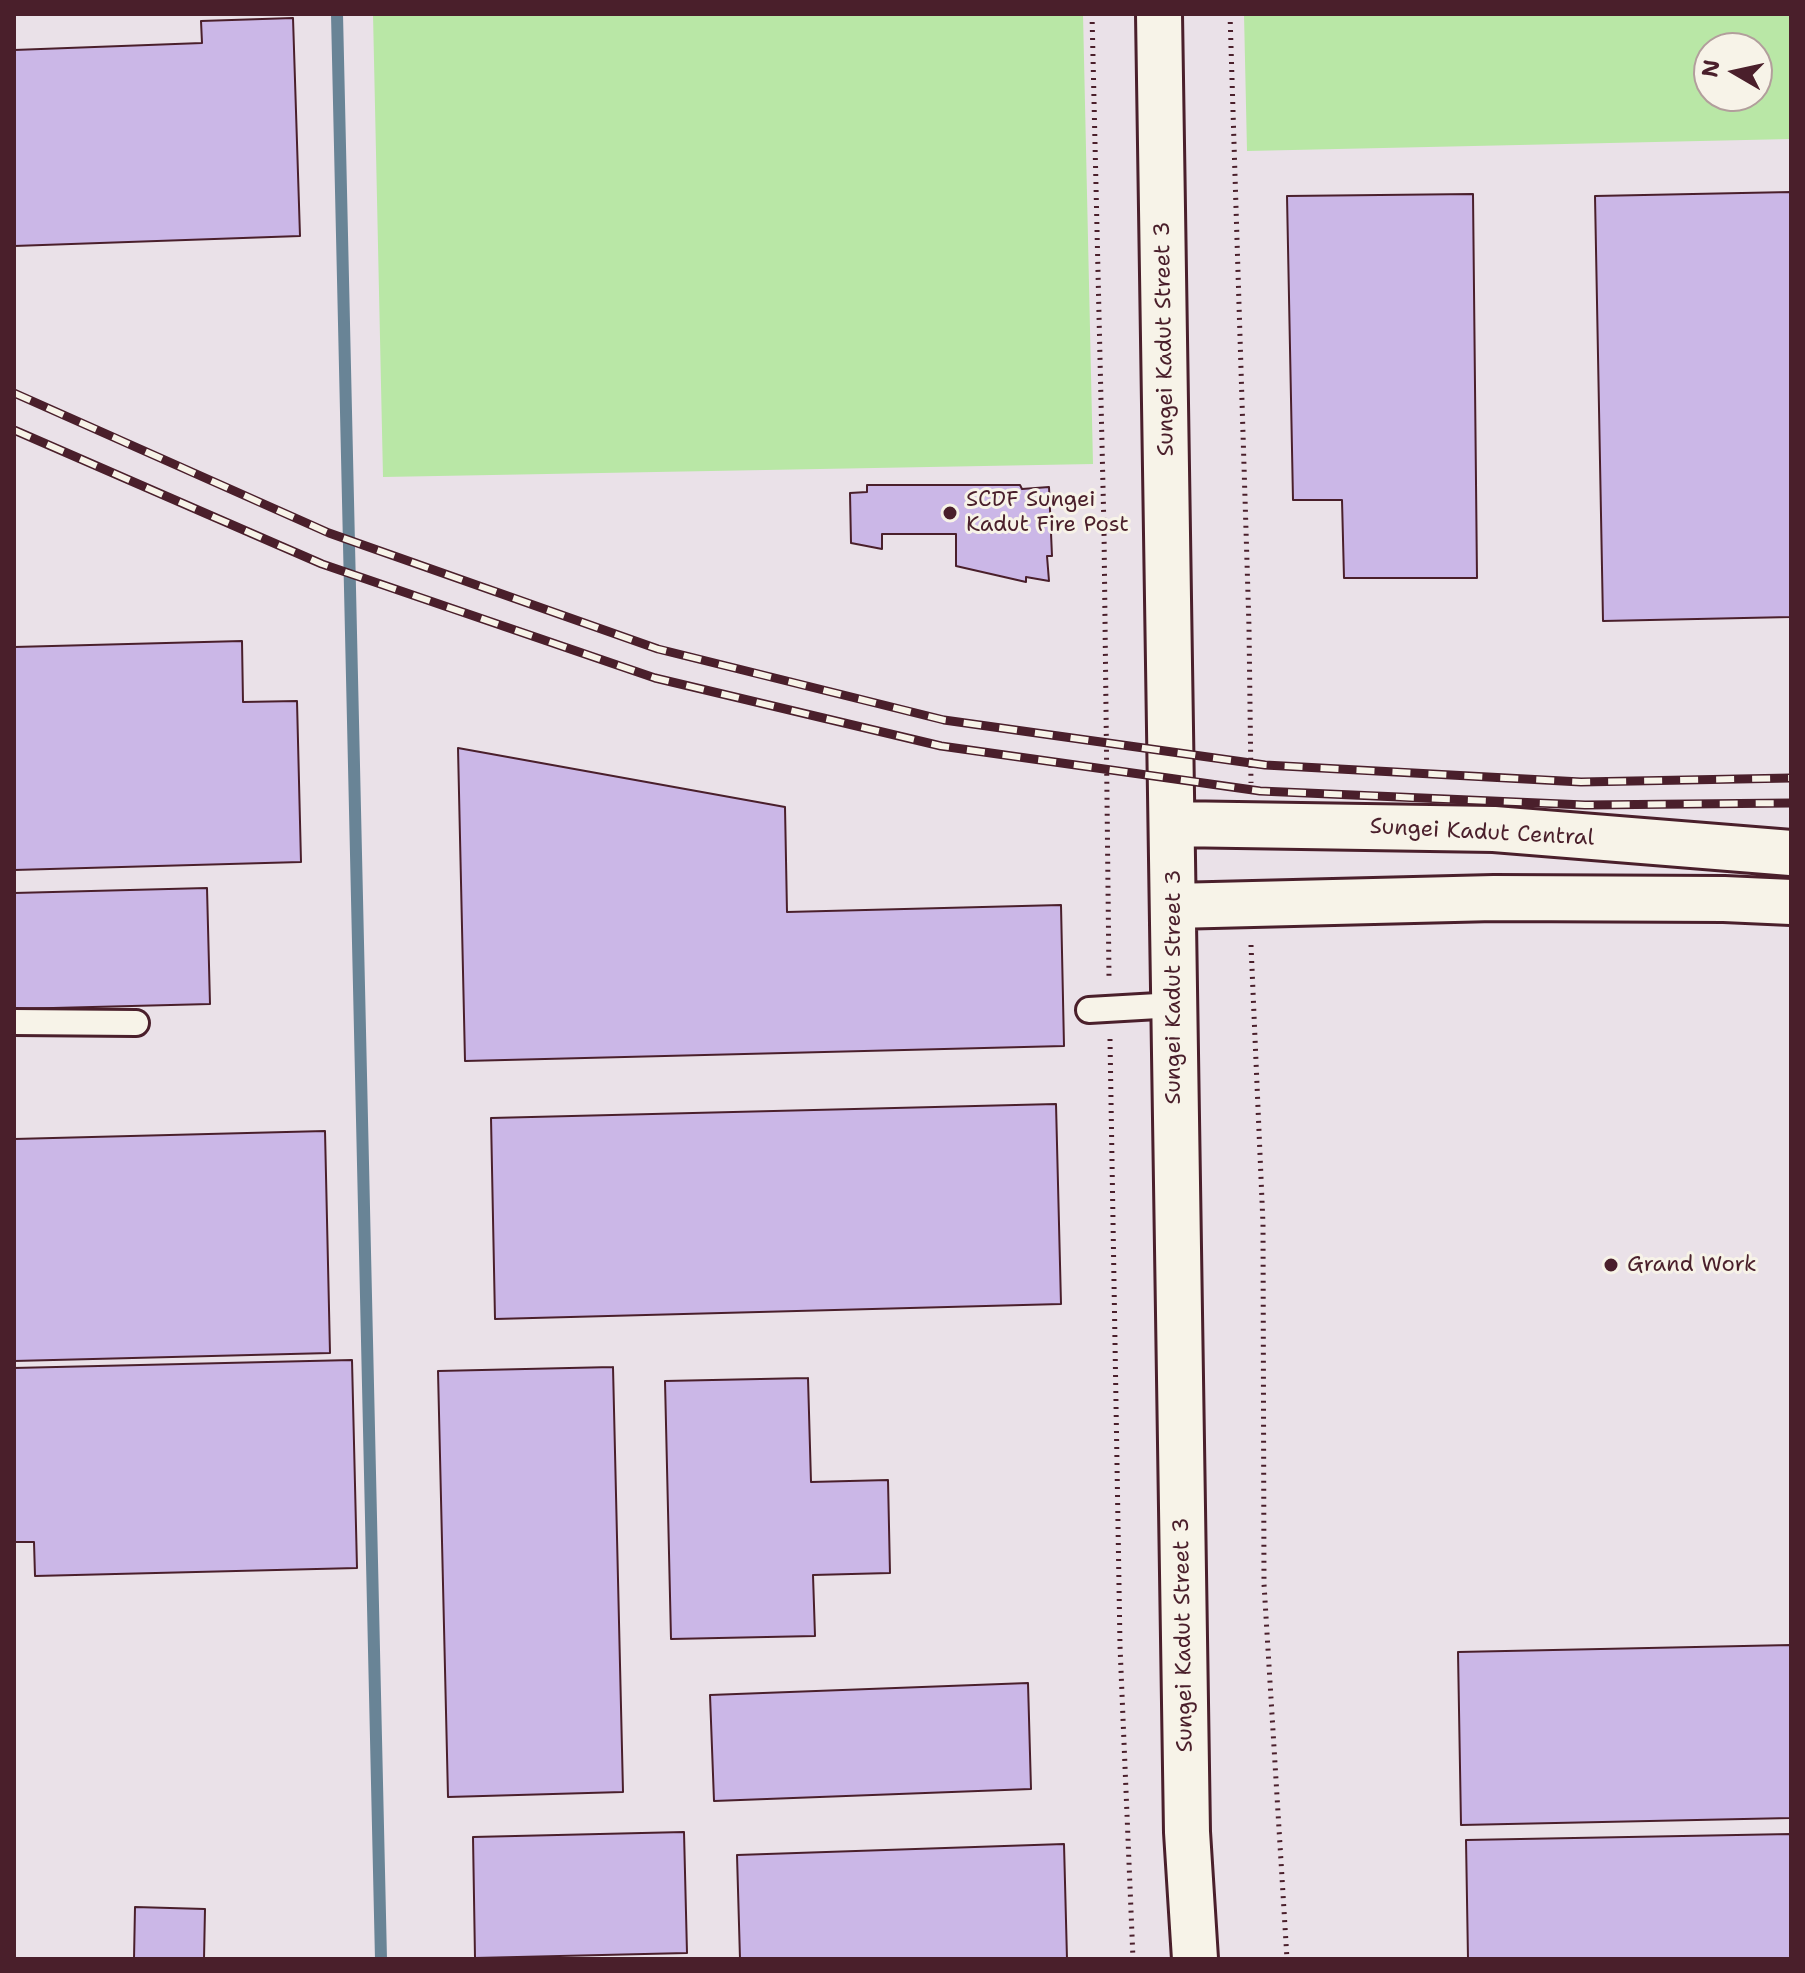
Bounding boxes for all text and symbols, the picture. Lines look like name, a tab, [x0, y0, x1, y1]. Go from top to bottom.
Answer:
north arrow	[1693, 32, 1773, 112]
text: N	[1695, 58, 1726, 79]
street label: Sungei Kadut Street 3	[1150, 221, 1180, 457]
place label: SCDF Sungei Kadut Fire Post	[966, 487, 1129, 538]
marker: SCDF Sungei Kadut Fire Post	[941, 504, 959, 522]
street label: Sungei Kadut Central	[1369, 814, 1595, 852]
street label: Sungei Kadut Street 3	[1161, 870, 1187, 1104]
place label: Grand Work	[1627, 1252, 1757, 1278]
marker: Grand Work	[1602, 1256, 1620, 1274]
street label: Sungei Kadut Street 3	[1169, 1517, 1199, 1753]

